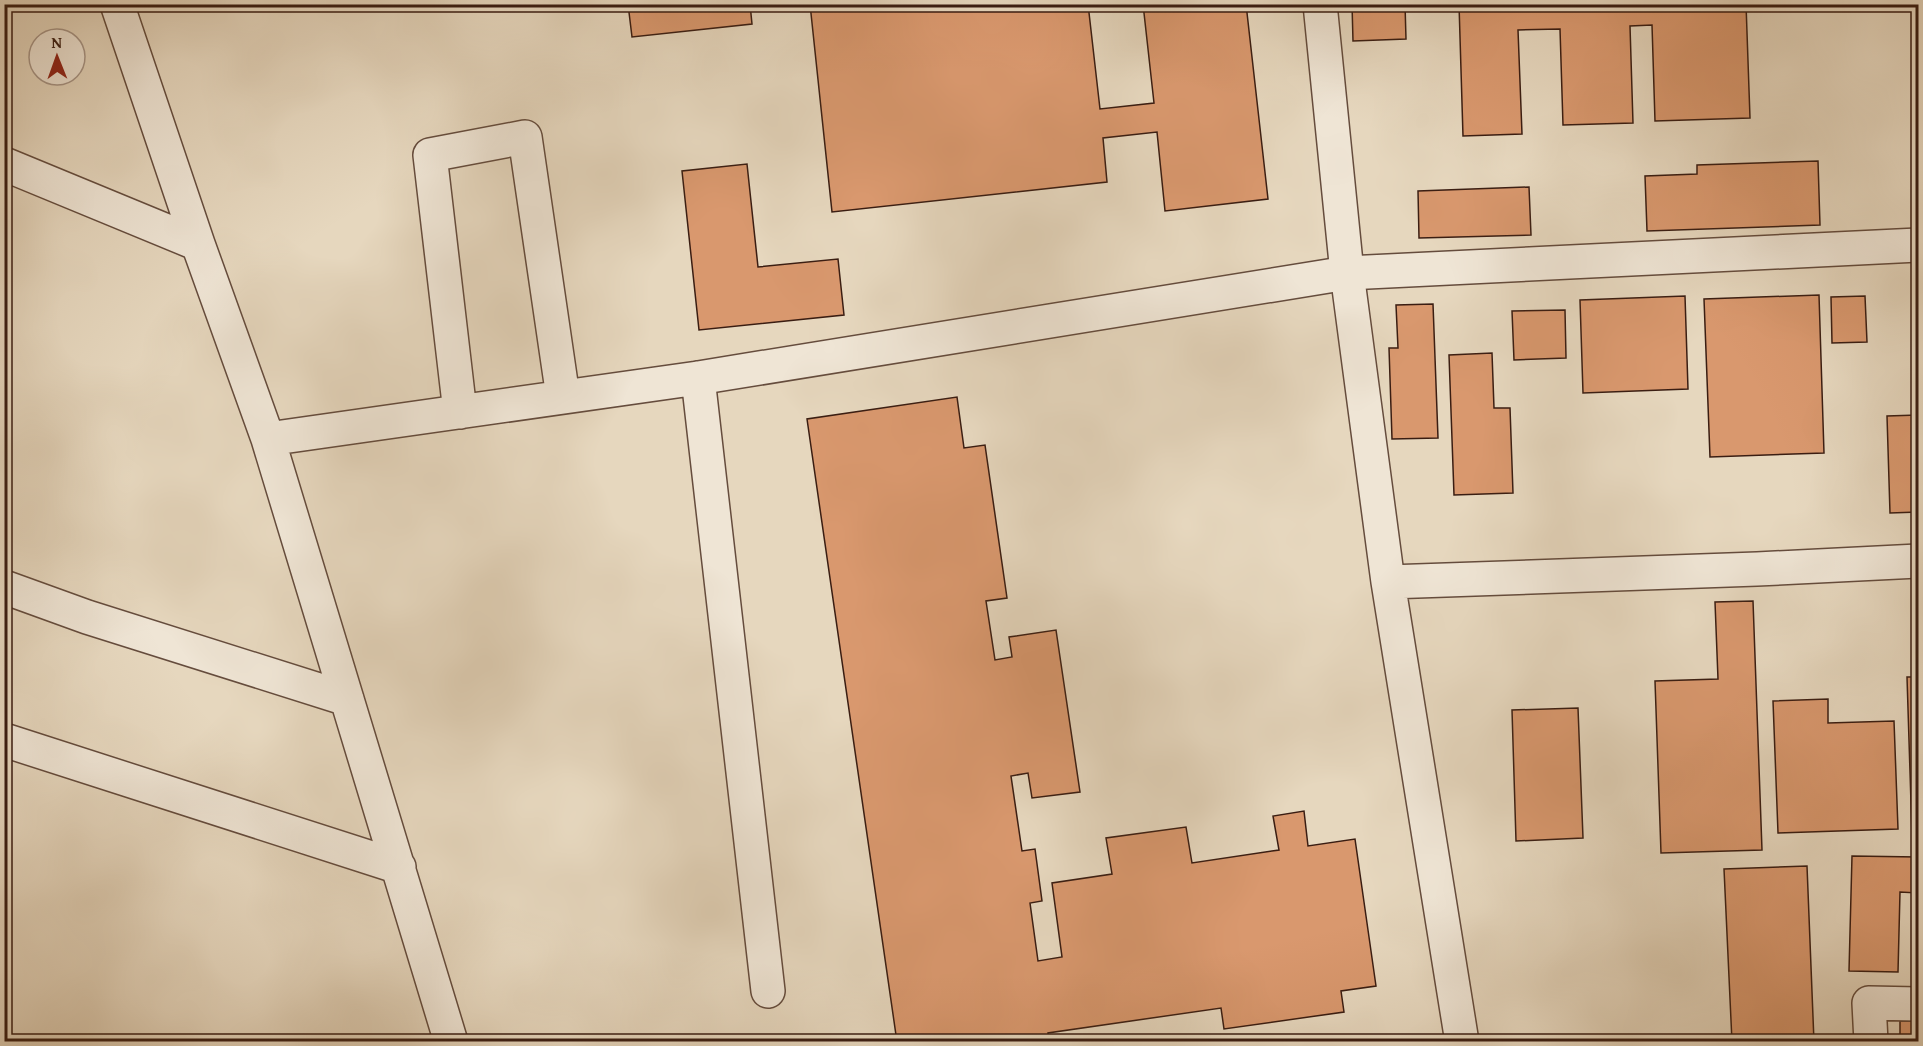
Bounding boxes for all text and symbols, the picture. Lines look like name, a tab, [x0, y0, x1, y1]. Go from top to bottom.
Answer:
north arrow	[27, 27, 87, 87]
text: N	[51, 30, 63, 54]

